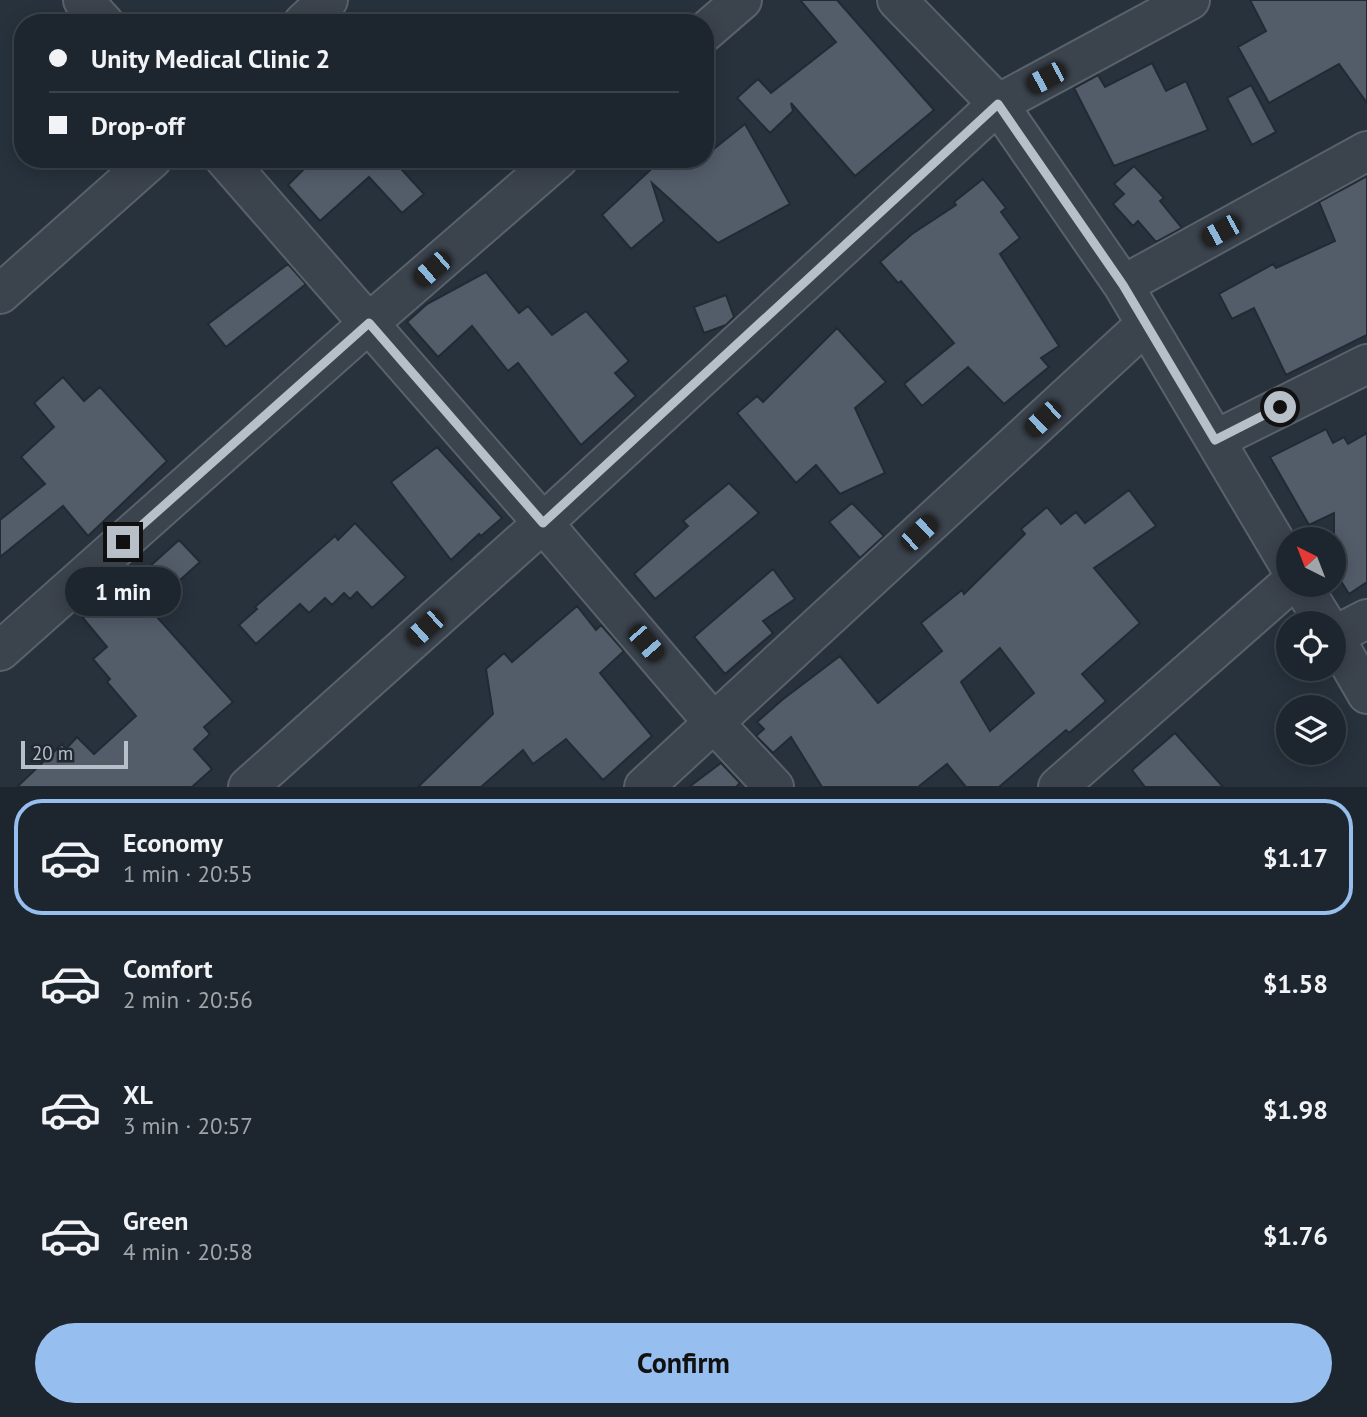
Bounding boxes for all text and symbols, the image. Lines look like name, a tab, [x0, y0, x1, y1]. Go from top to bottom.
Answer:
text: Unity Medical Clinic 2	[91, 42, 330, 75]
car	[1023, 59, 1070, 97]
text: Drop-off	[91, 109, 185, 142]
car	[1198, 212, 1245, 250]
car	[410, 247, 455, 291]
route start	[1264, 391, 1296, 423]
car	[1021, 397, 1066, 441]
car	[897, 511, 942, 555]
route end	[107, 526, 139, 558]
north arrow	[1276, 527, 1346, 597]
map controls	[1276, 527, 1346, 765]
callout: 1 min	[65, 566, 181, 616]
text: 1 min	[95, 577, 151, 606]
car	[403, 606, 448, 650]
button: locate	[1276, 611, 1346, 681]
car	[625, 620, 668, 666]
button: layers	[1276, 695, 1346, 765]
scale bar	[21, 738, 128, 770]
text: 20 m	[32, 741, 73, 765]
icon: car	[39, 826, 102, 889]
text: Economy	[123, 826, 223, 859]
text: $1.17	[1263, 841, 1328, 874]
text: 1 min · 20:55	[123, 859, 253, 888]
icon: car	[39, 952, 102, 1015]
text: Comfort	[123, 952, 213, 985]
text: $1.58	[1263, 967, 1328, 1000]
text: 2 min · 20:56	[123, 985, 253, 1014]
icon: car	[39, 1078, 102, 1141]
text: XL	[123, 1078, 153, 1111]
text: $1.98	[1263, 1093, 1328, 1126]
text: 3 min · 20:57	[123, 1111, 253, 1140]
icon: car	[39, 1204, 102, 1267]
text: Green	[123, 1204, 188, 1237]
text: $1.76	[1263, 1219, 1328, 1252]
text: 4 min · 20:58	[123, 1237, 253, 1266]
button: Confirm	[35, 1323, 1332, 1403]

